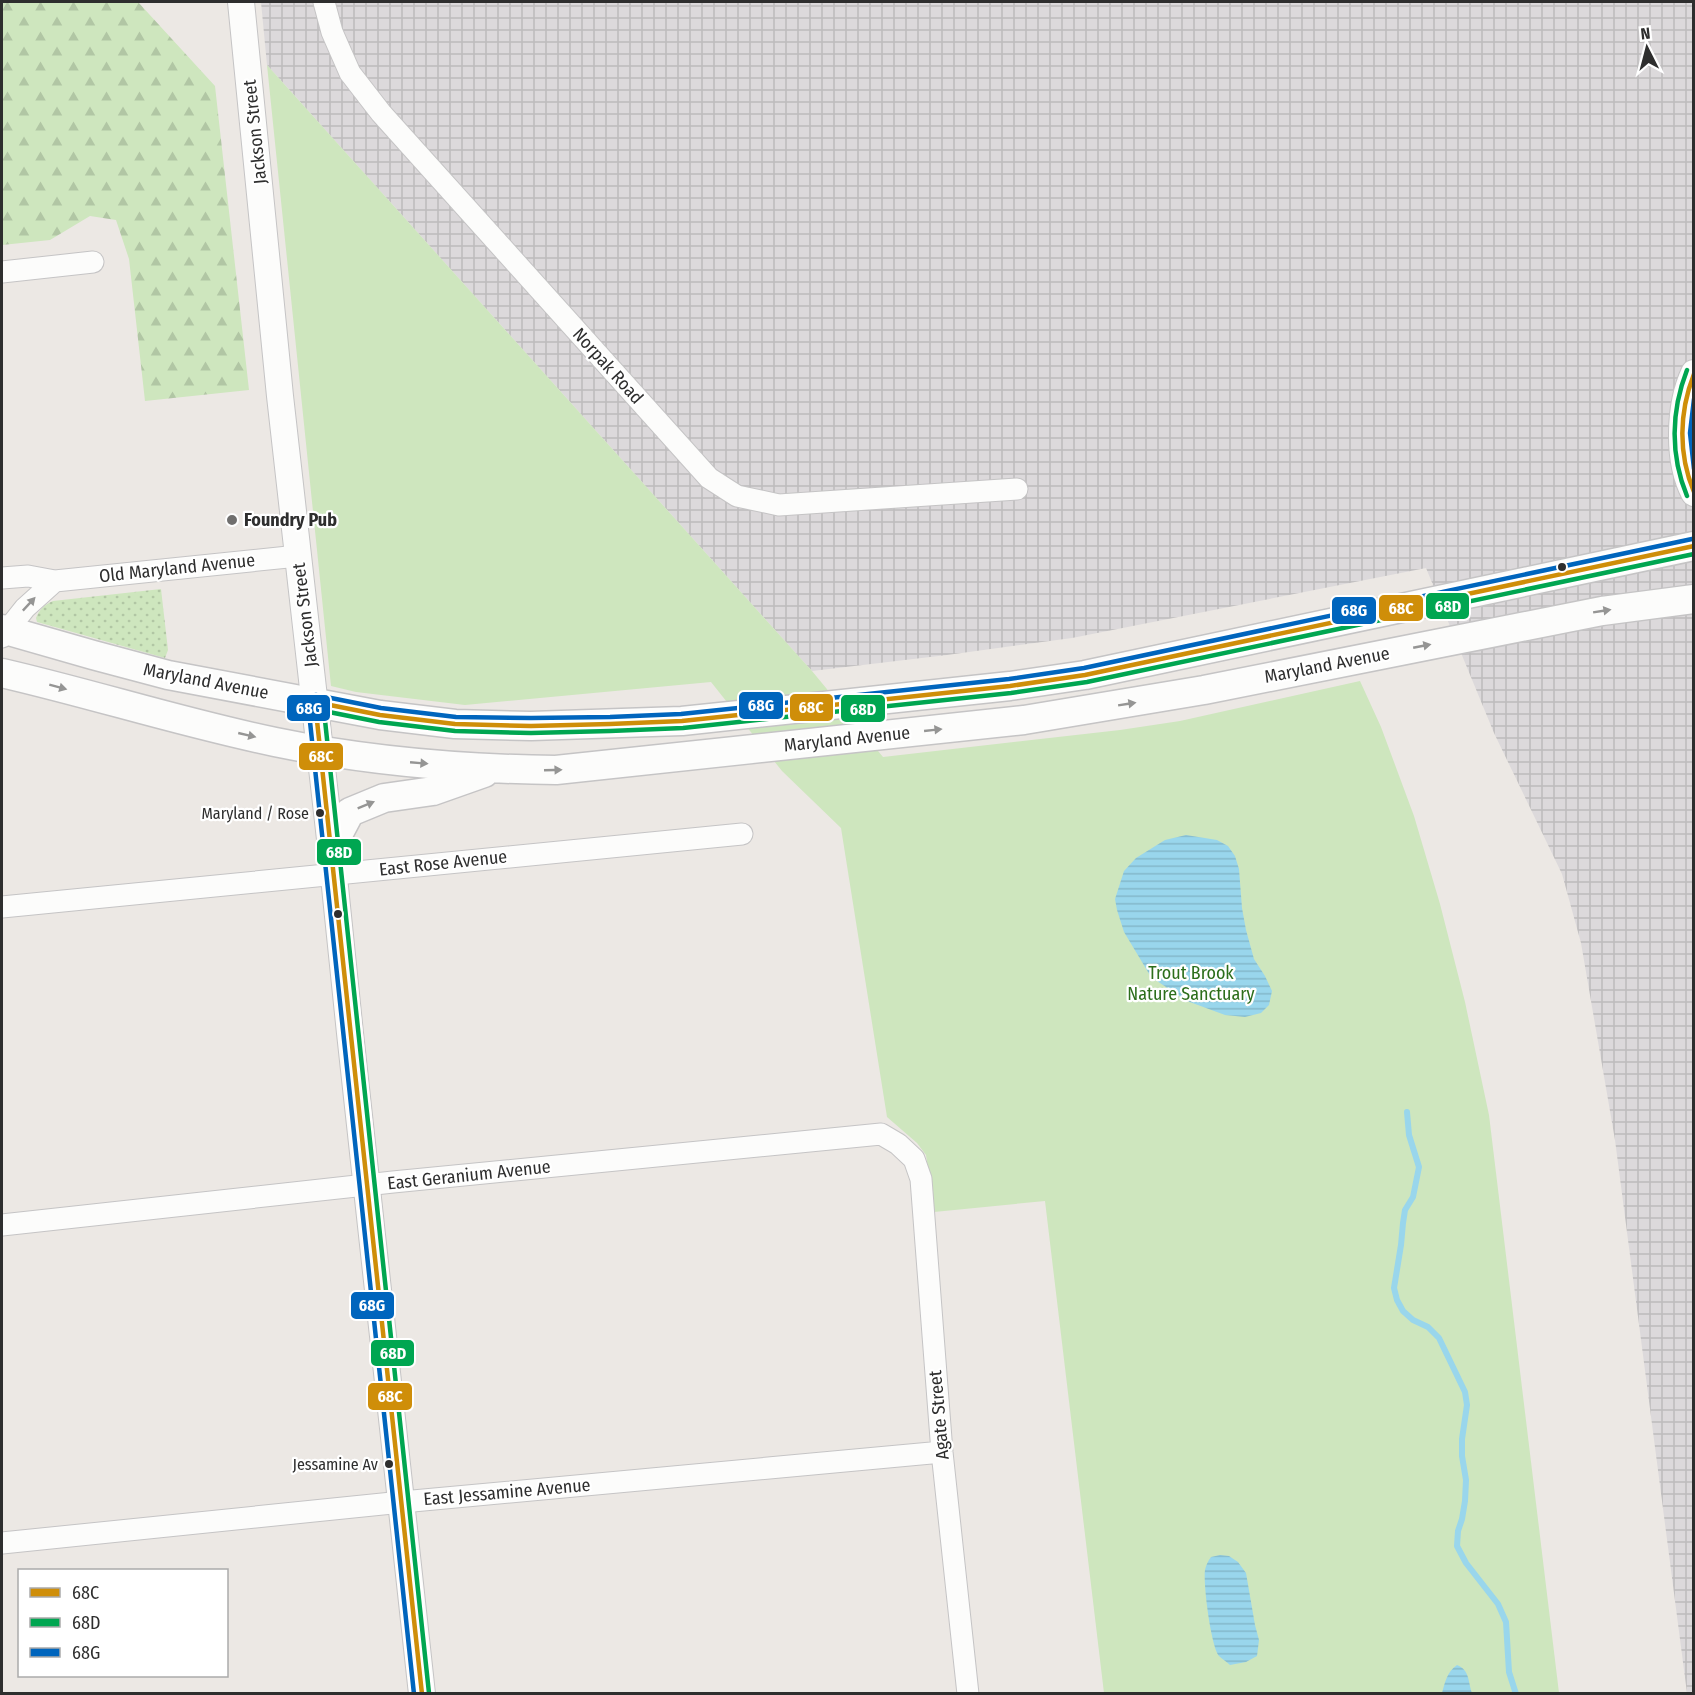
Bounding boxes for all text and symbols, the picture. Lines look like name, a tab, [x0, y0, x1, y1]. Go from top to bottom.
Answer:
north arrow	[1617, 18, 1677, 78]
text: N	[1640, 24, 1651, 44]
street label: Jackson Street	[239, 79, 271, 185]
street label: Norpak Road	[568, 323, 648, 409]
place label: Foundry Pub	[244, 509, 337, 531]
marker: Foundry Pub	[225, 513, 239, 527]
street label: Old Maryland Avenue	[98, 549, 256, 587]
unlabelled marker	[1556, 561, 1568, 573]
street label: Jackson Street	[288, 562, 322, 668]
line badge: 68D	[1425, 592, 1470, 620]
line badge: 68C	[1378, 594, 1424, 622]
one-way arrow	[22, 596, 36, 611]
line badge: 68G	[1331, 596, 1377, 625]
text: 68D	[1435, 597, 1462, 616]
text: 68C	[1388, 599, 1414, 618]
text: 68G	[1341, 601, 1367, 620]
one-way arrow	[1592, 607, 1611, 616]
one-way arrow	[1412, 641, 1431, 650]
street label: Maryland Avenue	[1263, 642, 1391, 688]
street label: Maryland Avenue	[142, 658, 270, 704]
one-way arrow	[49, 683, 67, 692]
line badge: 68G	[738, 691, 784, 720]
line badge: 68C	[789, 693, 834, 722]
line badge: 68G	[286, 694, 331, 722]
line badge: 68D	[840, 694, 886, 723]
text: 68G	[748, 696, 774, 715]
text: 68C	[798, 698, 824, 717]
text: 68G	[296, 699, 322, 718]
one-way arrow	[1117, 699, 1136, 708]
text: 68D	[850, 700, 877, 719]
street label: Maryland Avenue	[783, 721, 911, 757]
one-way arrow	[924, 725, 943, 735]
one-way arrow	[238, 731, 256, 741]
line badge: 68C	[298, 742, 344, 771]
text: 68C	[308, 747, 334, 766]
one-way arrow	[410, 758, 429, 768]
one-way arrow	[543, 765, 562, 775]
one-way arrow	[358, 800, 376, 810]
place label: Maryland / Rose	[201, 804, 309, 823]
marker: Maryland / Rose	[314, 807, 326, 819]
line badge: 68D	[316, 838, 362, 866]
text: 68D	[326, 843, 353, 862]
street label: East Rose Avenue	[378, 845, 508, 881]
unlabelled marker	[332, 908, 344, 920]
park label: Trout Brook Nature Sanctuary	[1127, 962, 1255, 1005]
street label: East Geranium Avenue	[386, 1155, 552, 1195]
line badge: 68G	[350, 1291, 395, 1320]
text: 68G	[359, 1296, 385, 1315]
line badge: 68D	[370, 1339, 415, 1367]
text: 68D	[380, 1344, 407, 1363]
street label: Agate Street	[924, 1369, 954, 1460]
line badge: 68C	[367, 1382, 413, 1411]
text: 68C	[377, 1387, 403, 1406]
place label: Jessamine Av	[293, 1455, 378, 1474]
marker: Jessamine Av	[383, 1458, 395, 1470]
street label: East Jessamine Avenue	[423, 1474, 591, 1510]
legend	[18, 1569, 228, 1677]
text: 68C	[72, 1582, 99, 1604]
text: 68D	[72, 1612, 100, 1634]
text: 68G	[72, 1642, 100, 1664]

